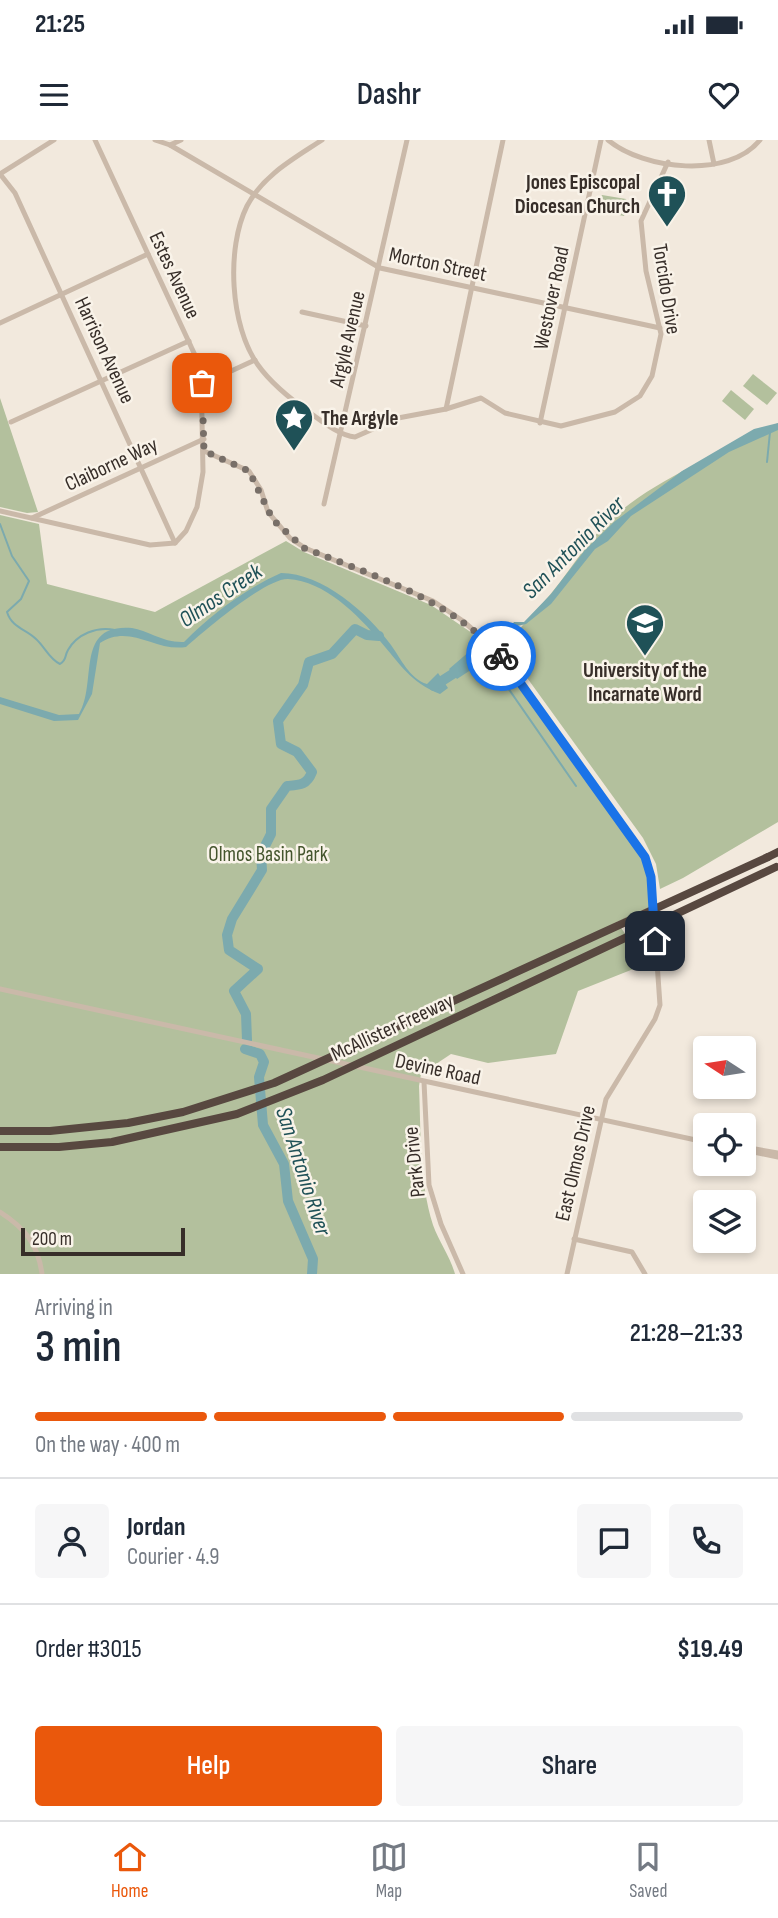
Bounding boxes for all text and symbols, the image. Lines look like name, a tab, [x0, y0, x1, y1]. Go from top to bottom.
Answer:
text: 21:25	[35, 9, 85, 40]
text: Dashr	[357, 75, 421, 114]
icon: menu	[35, 76, 73, 114]
icon: heart	[705, 76, 743, 114]
place label: Jones Episcopal Diocesan Church	[515, 170, 640, 219]
church icon: Jones Episcopal Diocesan Church	[646, 173, 688, 228]
street label: Estes Avenue	[144, 228, 206, 323]
street label: Morton Street	[387, 242, 489, 287]
street label: Torcido Drive	[647, 242, 686, 336]
street label: Westover Road	[528, 244, 575, 352]
street label: Argyle Avenue	[324, 289, 371, 391]
street label: Harrison Avenue	[69, 293, 140, 407]
pin	[172, 353, 232, 413]
icon: bag	[183, 364, 221, 402]
place icon: The Argyle	[273, 397, 315, 452]
place label: The Argyle	[321, 406, 398, 431]
street label: Claiborne Way	[61, 432, 162, 497]
water label: San Antonio River	[517, 490, 632, 605]
water label: Olmos Creek	[174, 557, 269, 634]
school or university icon: University of the Incarnate Word	[624, 602, 666, 657]
courier	[466, 621, 536, 691]
icon: bike	[482, 637, 520, 675]
place label: University of the Incarnate Word	[583, 658, 707, 707]
park label: Olmos Basin Park	[208, 842, 328, 867]
pin	[625, 911, 685, 971]
icon: home	[636, 922, 674, 960]
street label: McAllister Freeway	[327, 988, 457, 1067]
north arrow	[693, 1036, 756, 1099]
map controls	[693, 1036, 756, 1253]
street label: Devine Road	[393, 1048, 483, 1091]
street label: East Olmos Drive	[550, 1103, 601, 1223]
water label: San Antonio River	[269, 1104, 337, 1241]
button: locate	[693, 1113, 756, 1176]
street label: Park Drive	[398, 1125, 431, 1198]
button: layers	[693, 1190, 756, 1253]
scale bar	[21, 1225, 186, 1257]
text: 200 m	[32, 1228, 72, 1251]
text: Arriving in	[35, 1294, 113, 1322]
text: 21:28–21:33	[630, 1318, 743, 1349]
text: 3 min	[35, 1320, 122, 1375]
text: On the way · 400 m	[35, 1431, 180, 1459]
button: person	[35, 1504, 109, 1578]
button: chat	[577, 1504, 651, 1578]
button: phone	[669, 1504, 743, 1578]
text: Jordan	[127, 1512, 185, 1543]
text: Courier · 4.9	[127, 1543, 219, 1571]
text: Order #3015	[35, 1634, 142, 1665]
text: $19.49	[677, 1634, 743, 1665]
button: Help	[35, 1726, 382, 1806]
button: Share	[396, 1726, 743, 1806]
tab: Home	[111, 1838, 149, 1903]
tab: Map	[370, 1838, 408, 1903]
tab: Saved	[629, 1838, 667, 1903]

